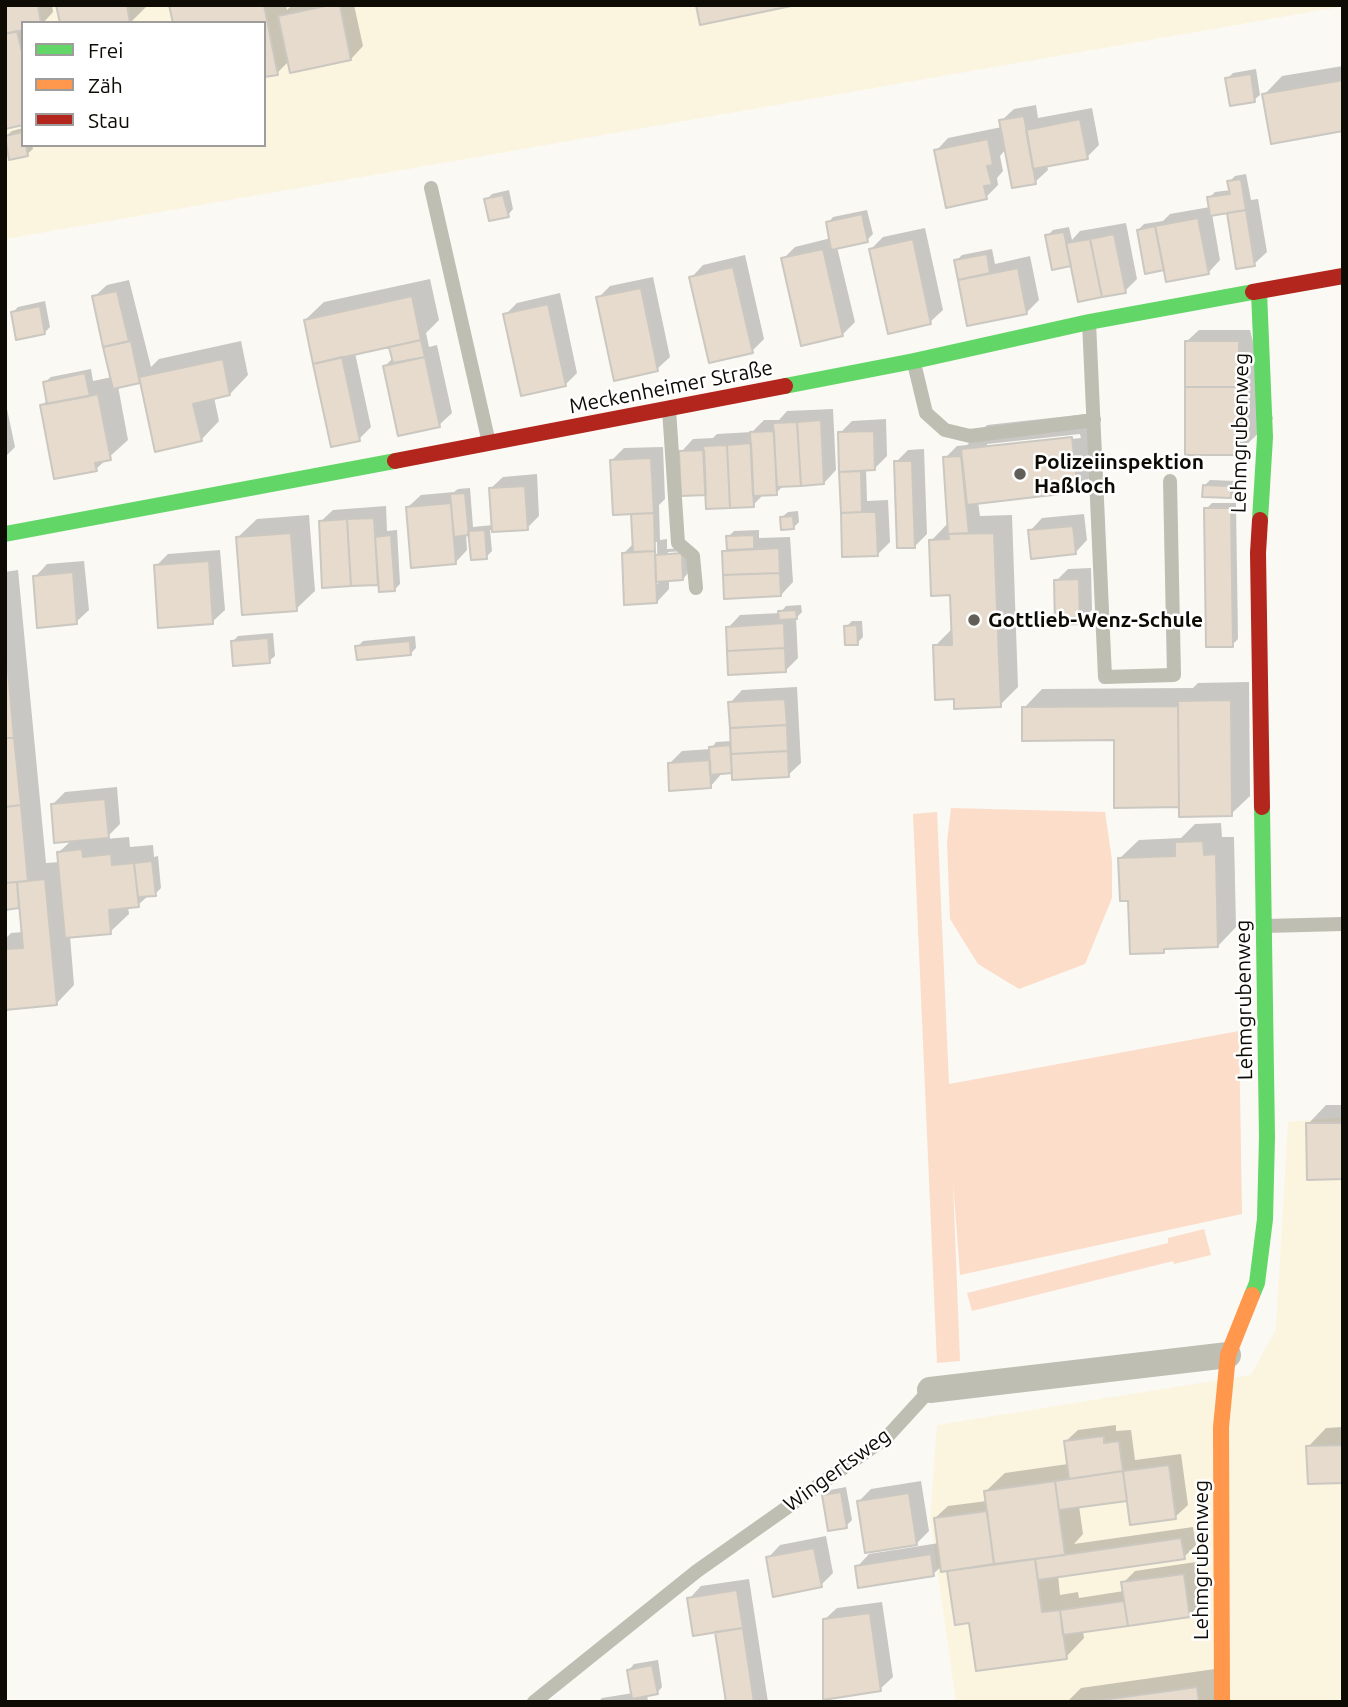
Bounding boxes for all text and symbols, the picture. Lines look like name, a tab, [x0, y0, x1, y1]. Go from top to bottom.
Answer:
legend	[21, 21, 266, 147]
text: Frei	[88, 38, 123, 62]
text: Zäh	[88, 73, 123, 97]
text: Stau	[88, 108, 130, 132]
street label: Lehmgrubenweg	[1226, 353, 1254, 513]
street label: Meckenheimer Straße	[567, 355, 775, 419]
place label: Polizeiinspektion Haßloch	[1034, 449, 1204, 499]
marker: Polizeiinspektion Haßloch	[1012, 466, 1028, 482]
place label: Gottlieb-Wenz-Schule	[988, 607, 1203, 633]
marker: Gottlieb-Wenz-Schule	[966, 612, 982, 628]
street label: Lehmgrubenweg	[1230, 920, 1258, 1080]
street label: Wingertsweg	[779, 1423, 895, 1517]
street label: Lehmgrubenweg	[1188, 1480, 1214, 1640]

